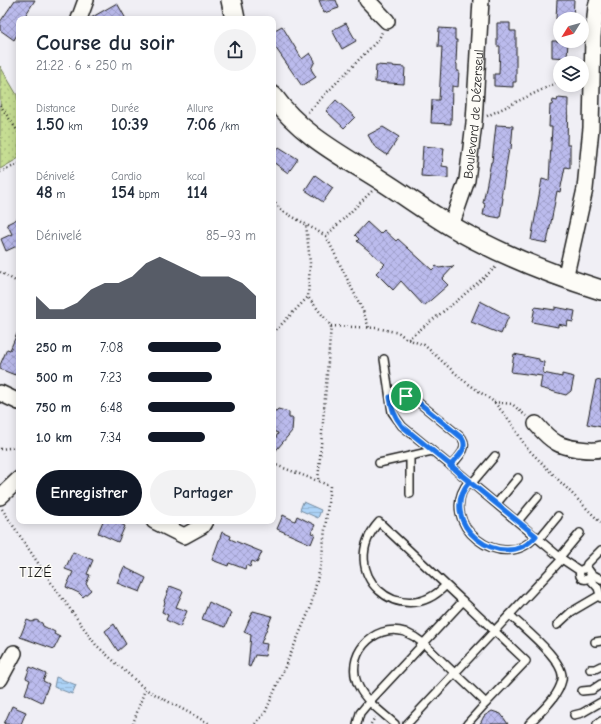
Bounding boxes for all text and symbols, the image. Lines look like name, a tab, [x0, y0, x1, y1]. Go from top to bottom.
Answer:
north arrow	[553, 12, 589, 48]
map controls	[553, 12, 589, 92]
button: share	[214, 29, 256, 71]
text: Course du soir	[36, 30, 175, 56]
street label: Boulevard de Dézerseul	[460, 49, 486, 180]
button: layers	[553, 56, 589, 92]
text: 21:22 · 6 × 250 m	[36, 58, 132, 73]
text: Distance	[36, 102, 75, 115]
text: Durée	[111, 102, 139, 115]
text: Allure	[187, 102, 213, 115]
text: 1.50	[36, 115, 65, 134]
text: 10:39	[111, 115, 149, 134]
text: 7:06	[187, 115, 216, 134]
text: km	[65, 120, 83, 133]
text: /km	[216, 120, 239, 133]
text: Dénivelé	[36, 170, 75, 183]
text: Cardio	[111, 170, 142, 183]
text: kcal	[187, 170, 205, 183]
text: 48	[36, 183, 53, 202]
text: 154	[111, 183, 135, 202]
text: 114	[187, 183, 208, 202]
text: m	[53, 188, 65, 201]
text: bpm	[135, 188, 160, 201]
text: Dénivelé	[36, 228, 82, 243]
text: 85–93 m	[206, 228, 256, 243]
text: 250 m	[36, 340, 72, 355]
text: 7:08	[100, 340, 123, 355]
text: 500 m	[36, 370, 73, 385]
text: 7:23	[100, 370, 122, 385]
pin	[389, 379, 423, 413]
icon: arrive	[395, 385, 417, 407]
text: 750 m	[36, 400, 71, 415]
text: 6:48	[100, 400, 122, 415]
text: 1.0 km	[36, 430, 72, 445]
text: 7:34	[100, 430, 121, 445]
button: Enregistrer	[36, 470, 142, 516]
button: Partager	[150, 470, 256, 516]
district label: TIZÉ	[19, 564, 53, 581]

